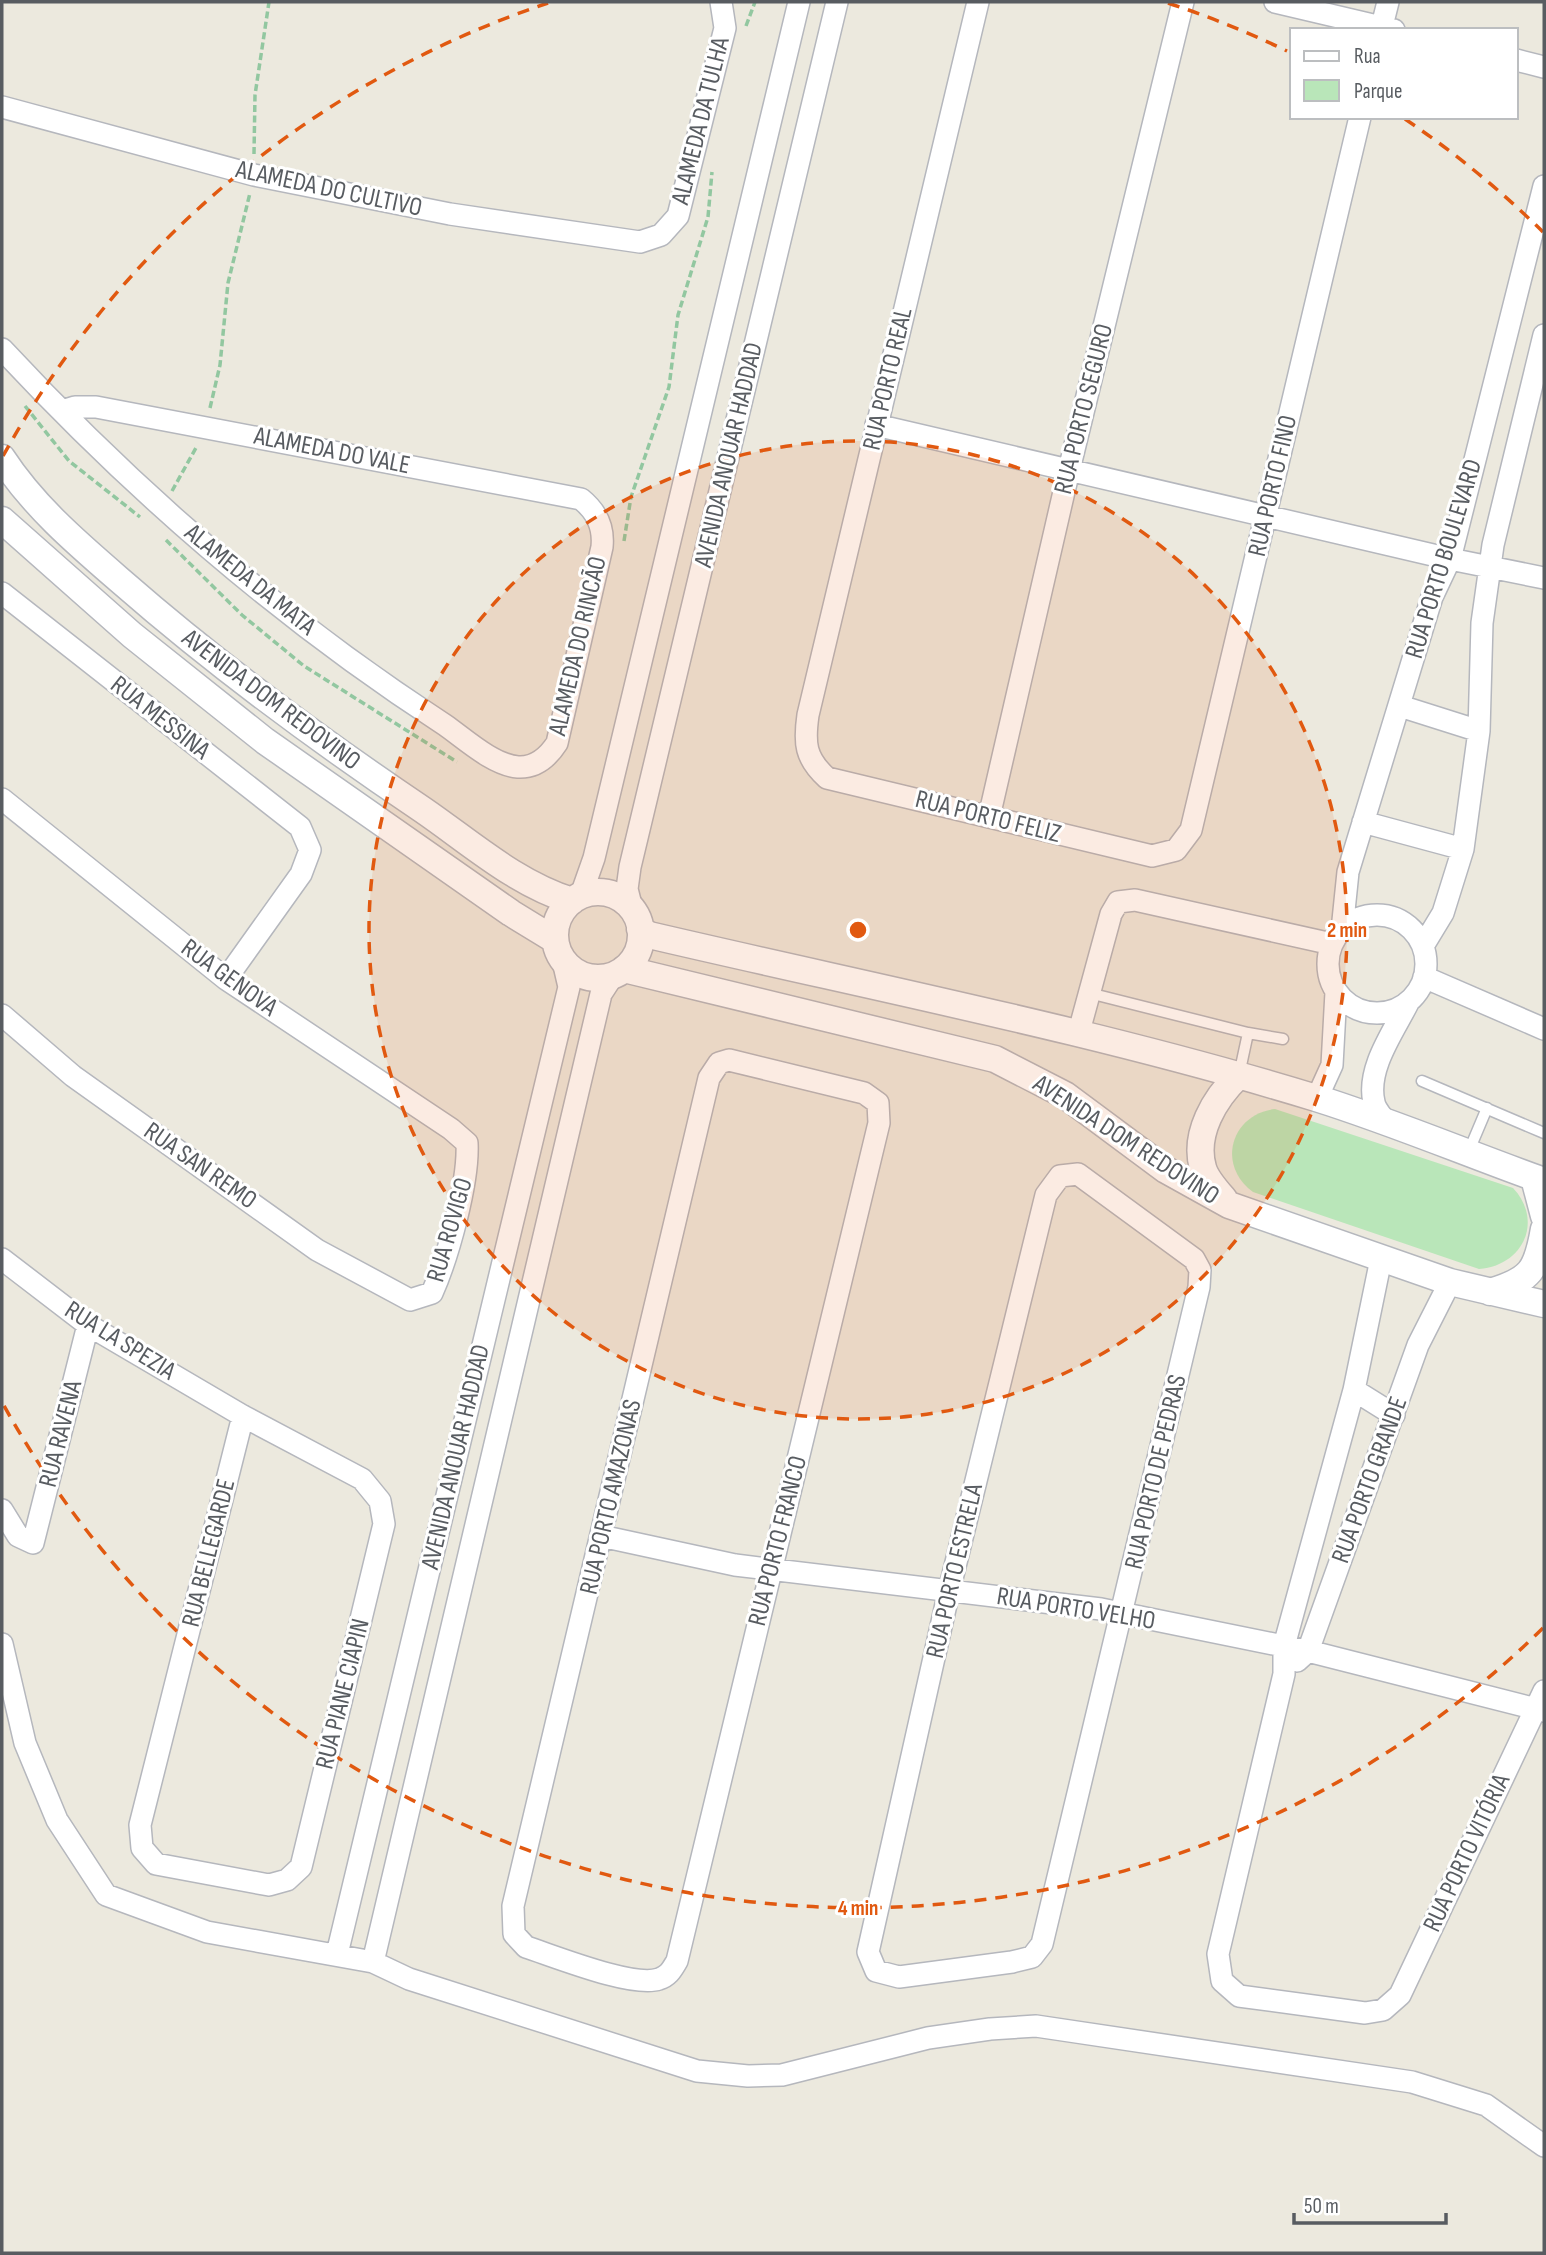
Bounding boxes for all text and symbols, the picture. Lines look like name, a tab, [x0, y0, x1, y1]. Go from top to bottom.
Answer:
legend	[1290, 28, 1518, 119]
street label: ALAMEDA DA TULHA	[665, 33, 737, 209]
text: Rua	[1354, 44, 1381, 69]
text: Parque	[1354, 79, 1402, 104]
street label: ALAMEDA DO CULTIVO	[232, 154, 425, 224]
street label: RUA PORTO REAL	[857, 304, 920, 453]
street label: RUA PORTO SEGURO	[1048, 321, 1120, 497]
street label: AVENIDA ANOUAR HADDAD	[688, 340, 770, 571]
street label: RUA PORTO FINO	[1242, 412, 1304, 560]
street label: ALAMEDA DO VALE	[250, 421, 413, 481]
street label: RUA PORTO BOULEVARD	[1399, 456, 1489, 662]
street label: ALAMEDA DA MATA	[177, 517, 323, 643]
street label: ALAMEDA DO RINCÃO	[542, 554, 614, 739]
street label: AVENIDA DOM REDOVINO	[175, 622, 366, 777]
street label: RUA MESSINA	[104, 670, 216, 767]
street label: RUA PORTO FELIZ	[912, 784, 1064, 850]
centre of rings	[846, 918, 870, 942]
text: 2 min	[1327, 918, 1367, 943]
street label: RUA GENOVA	[175, 933, 284, 1024]
street label: AVENIDA DOM REDOVINO	[1026, 1068, 1225, 1212]
street label: RUA SAN REMO	[138, 1116, 262, 1216]
street label: RUA ROVIGO	[420, 1174, 480, 1286]
street label: RUA LA SPEZIA	[59, 1295, 182, 1388]
street label: AVENIDA ANOUAR HADDAD	[415, 1342, 497, 1573]
street label: RUA PORTO DE PEDRAS	[1119, 1372, 1193, 1572]
street label: RUA RAVENA	[33, 1377, 89, 1491]
street label: RUA PORTO GRANDE	[1325, 1392, 1415, 1568]
street label: RUA PORTO AMAZONAS	[573, 1396, 649, 1598]
street label: RUA PORTO FRANCO	[742, 1453, 814, 1629]
street label: RUA BELLEGARDE	[176, 1476, 242, 1630]
street label: RUA PORTO ESTRELA	[920, 1480, 990, 1661]
street label: RUA PORTO VELHO	[994, 1581, 1158, 1637]
street label: RUA PIANE CIAPIN	[309, 1616, 377, 1772]
street label: RUA PORTO VITÓRIA	[1417, 1768, 1517, 1937]
text: 4 min	[838, 1896, 878, 1921]
scale bar	[1294, 2182, 1446, 2226]
text: 50 m	[1304, 2194, 1339, 2219]

